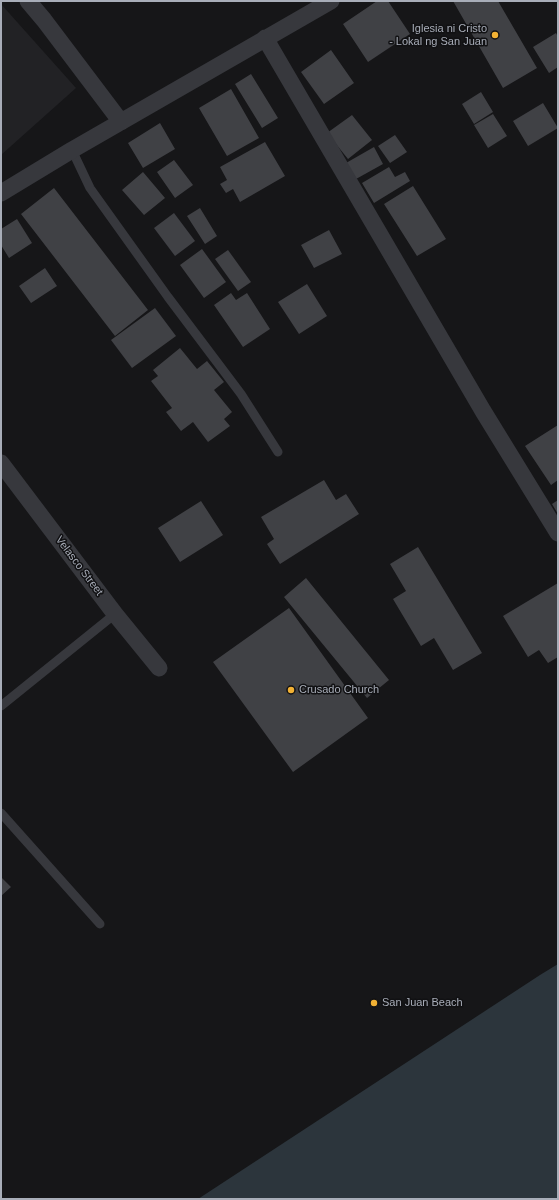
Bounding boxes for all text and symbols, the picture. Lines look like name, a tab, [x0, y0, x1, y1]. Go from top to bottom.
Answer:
place label: Iglesia ni Cristo - Lokal ng San Juan	[389, 22, 487, 48]
marker: Iglesia ni Cristo - Lokal ng San Juan	[490, 30, 500, 40]
street label: Velasco Street	[52, 534, 106, 598]
place label: Crusado Church	[299, 683, 379, 697]
marker: Crusado Church	[286, 685, 296, 695]
place label: San Juan Beach	[382, 996, 463, 1010]
marker: San Juan Beach	[369, 998, 379, 1008]

